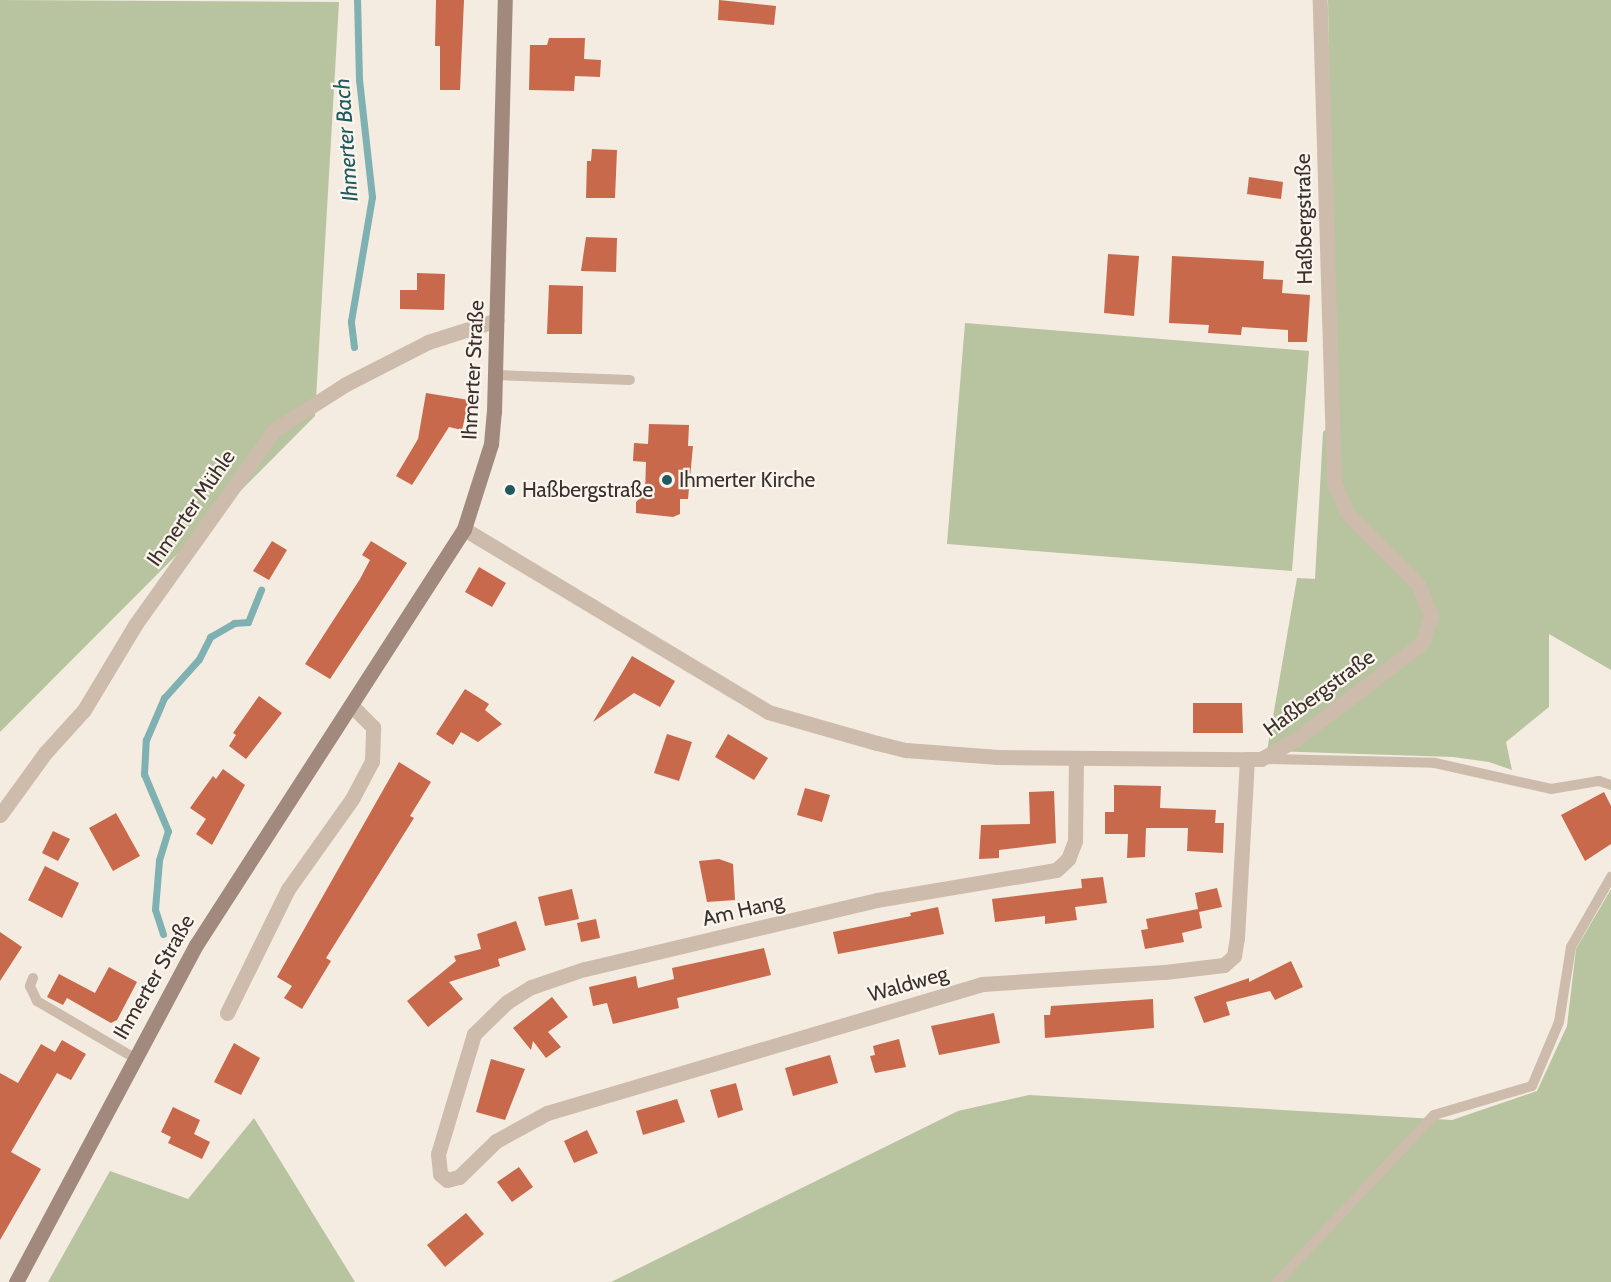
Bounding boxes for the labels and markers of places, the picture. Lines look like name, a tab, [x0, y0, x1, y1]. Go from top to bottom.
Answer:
place label: Ihmerter Kirche	[679, 467, 815, 493]
marker: Ihmerter Kirche	[660, 473, 674, 487]
place label: Haßbergstraße	[522, 477, 653, 503]
marker: Haßbergstraße	[503, 483, 517, 497]

